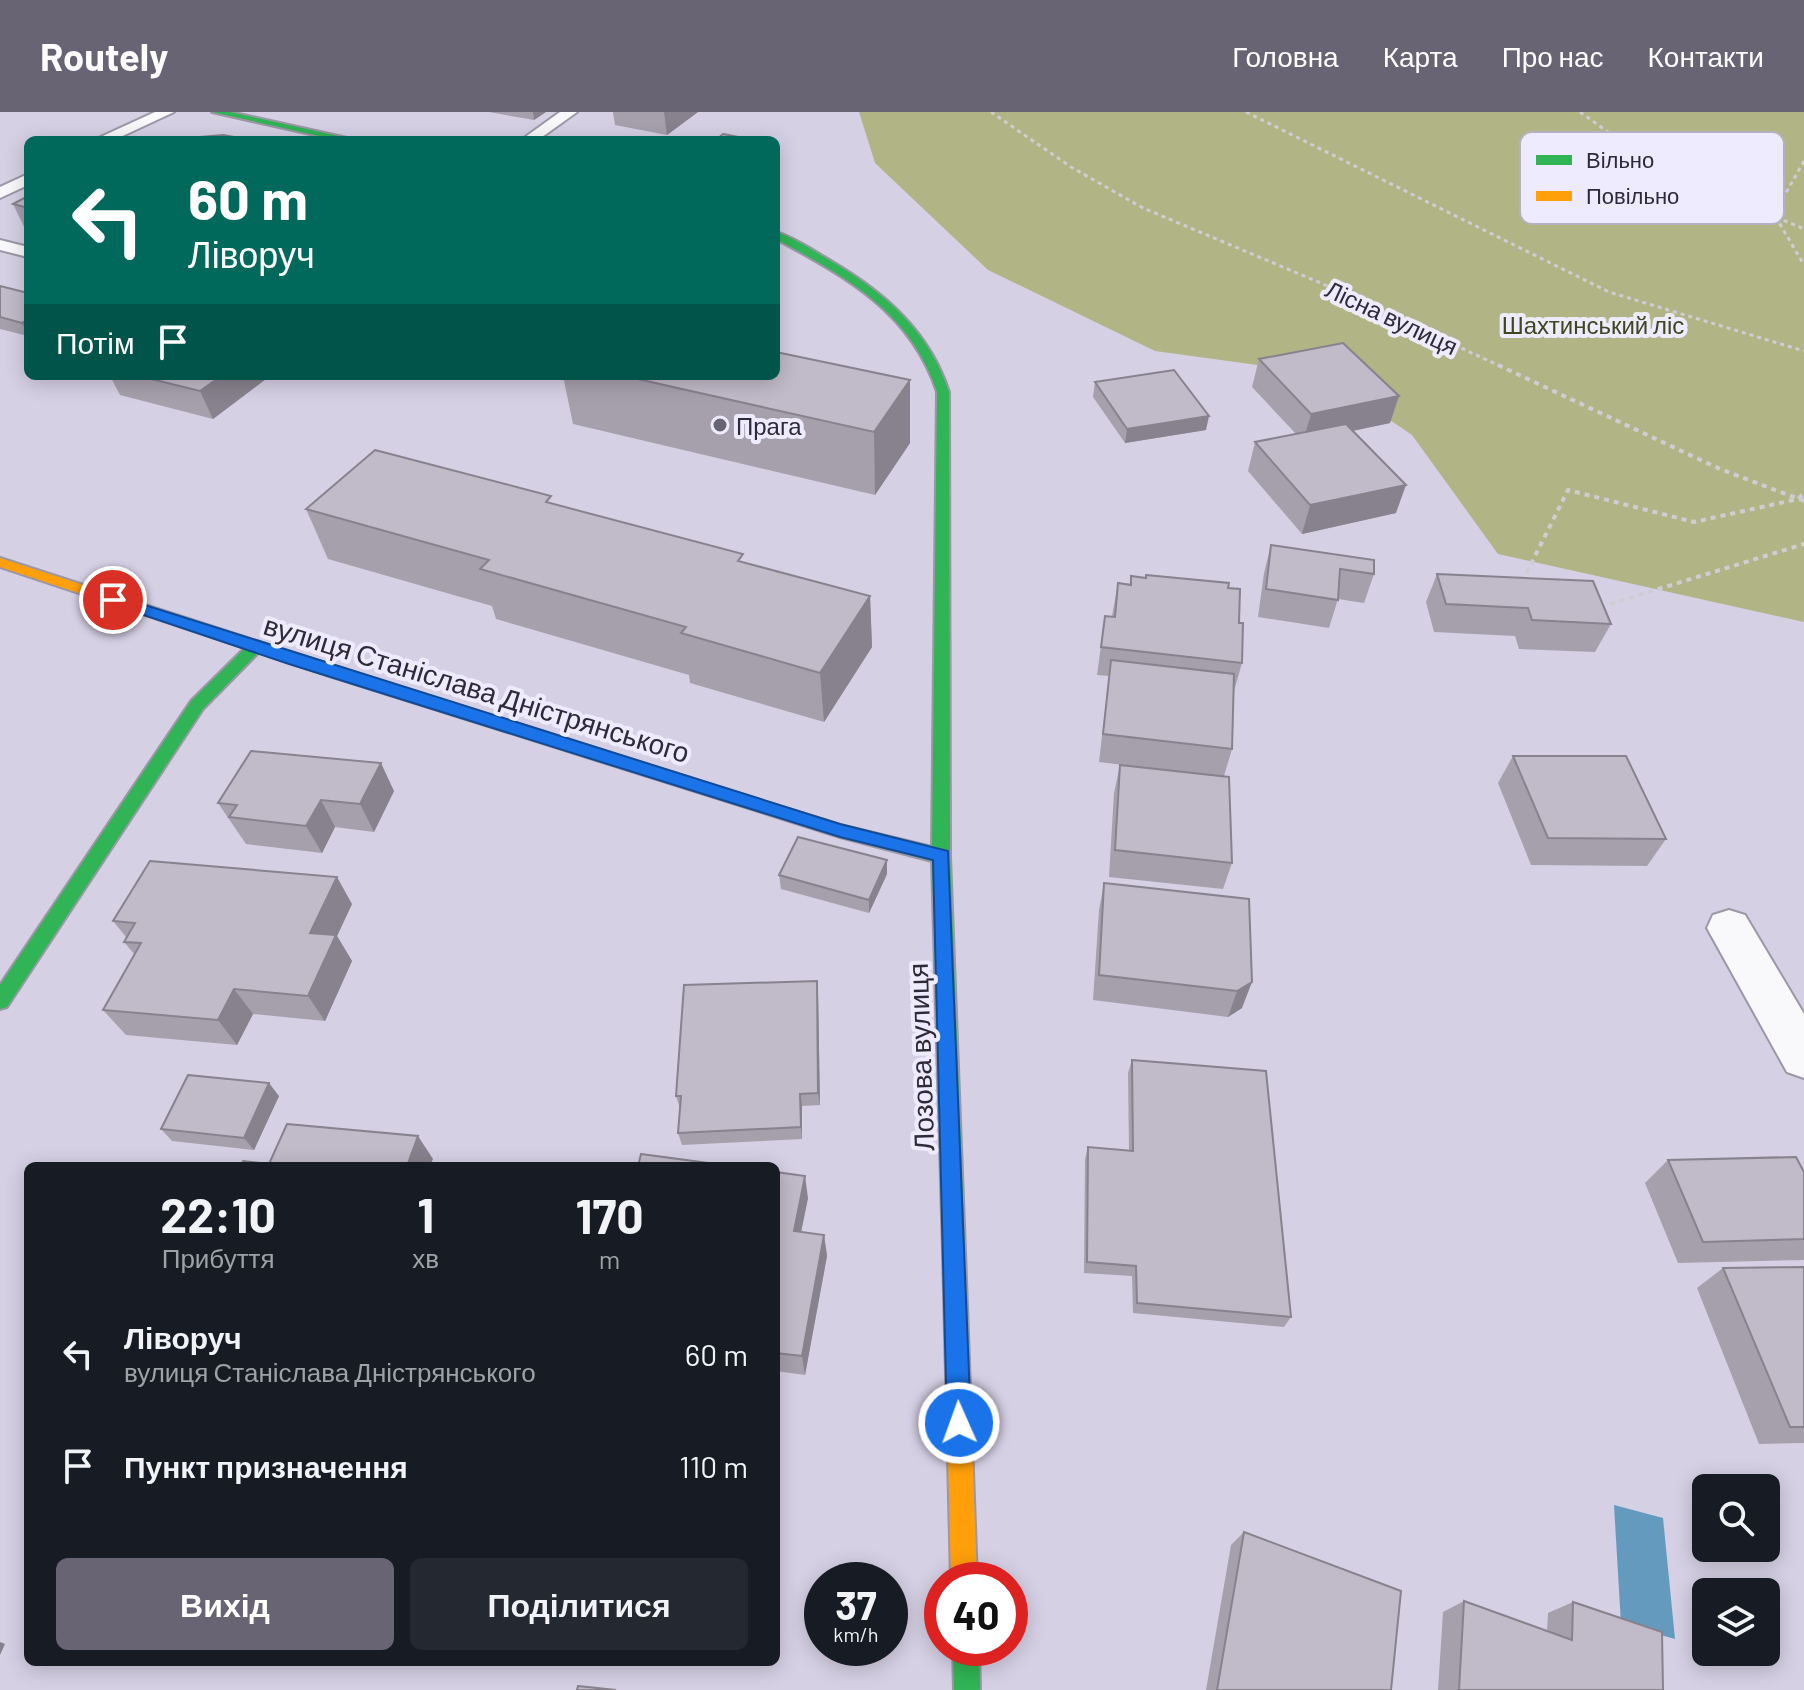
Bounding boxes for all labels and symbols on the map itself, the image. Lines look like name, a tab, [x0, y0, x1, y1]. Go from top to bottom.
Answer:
legend	[1520, 132, 1784, 224]
text: Вільно	[1586, 146, 1654, 172]
text: Повільно	[1586, 182, 1679, 208]
street label: Лісна вулиця	[1321, 274, 1463, 360]
park label: Шахтинський ліс	[1502, 310, 1684, 339]
place label: Прага	[736, 411, 802, 440]
marker: Прага	[711, 416, 729, 434]
pin	[79, 566, 147, 634]
street label: вулиця Станіслава Дністрянського	[260, 607, 694, 769]
street label: Лозова вулиця	[900, 962, 940, 1152]
position arrow	[917, 1381, 1001, 1465]
speed limit sign: 40	[924, 1562, 1028, 1666]

